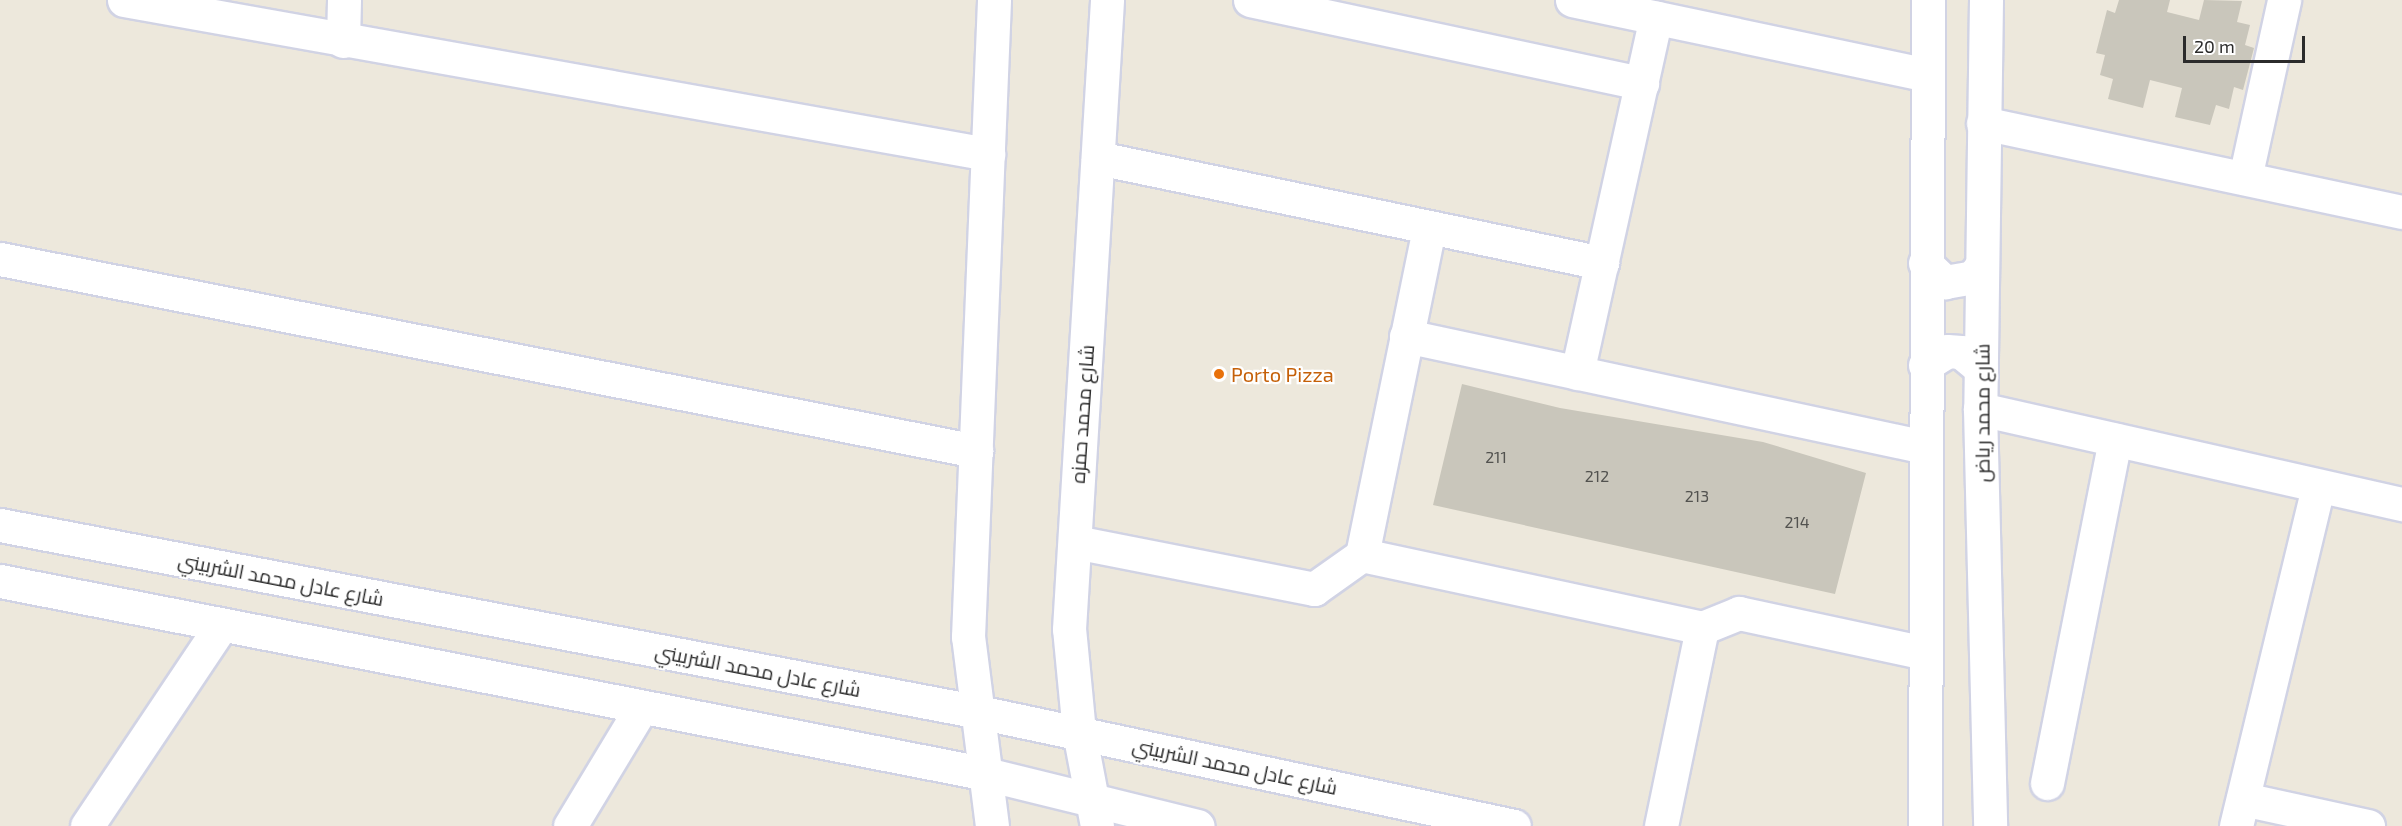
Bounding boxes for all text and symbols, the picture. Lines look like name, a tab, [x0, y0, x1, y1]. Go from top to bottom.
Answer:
scale bar	[2186, 24, 2308, 62]
text: 20 m	[2194, 35, 2235, 57]
street label: شارع محمد حمزه	[1065, 344, 1099, 484]
street label: شارع محمد رياض	[1970, 344, 1994, 482]
place label: Porto Pizza	[1231, 362, 1334, 386]
marker: Porto Pizza	[1212, 367, 1226, 381]
house number: 211	[1485, 447, 1507, 467]
house number: 212	[1585, 466, 1609, 486]
house number: 213	[1685, 486, 1709, 506]
house number: 214	[1784, 512, 1810, 532]
street label: شارع عادل محمد الشربيني	[176, 547, 386, 611]
street label: شارع عادل محمد الشربيني	[653, 638, 863, 702]
street label: شارع عادل محمد الشربيني	[1130, 733, 1340, 799]

